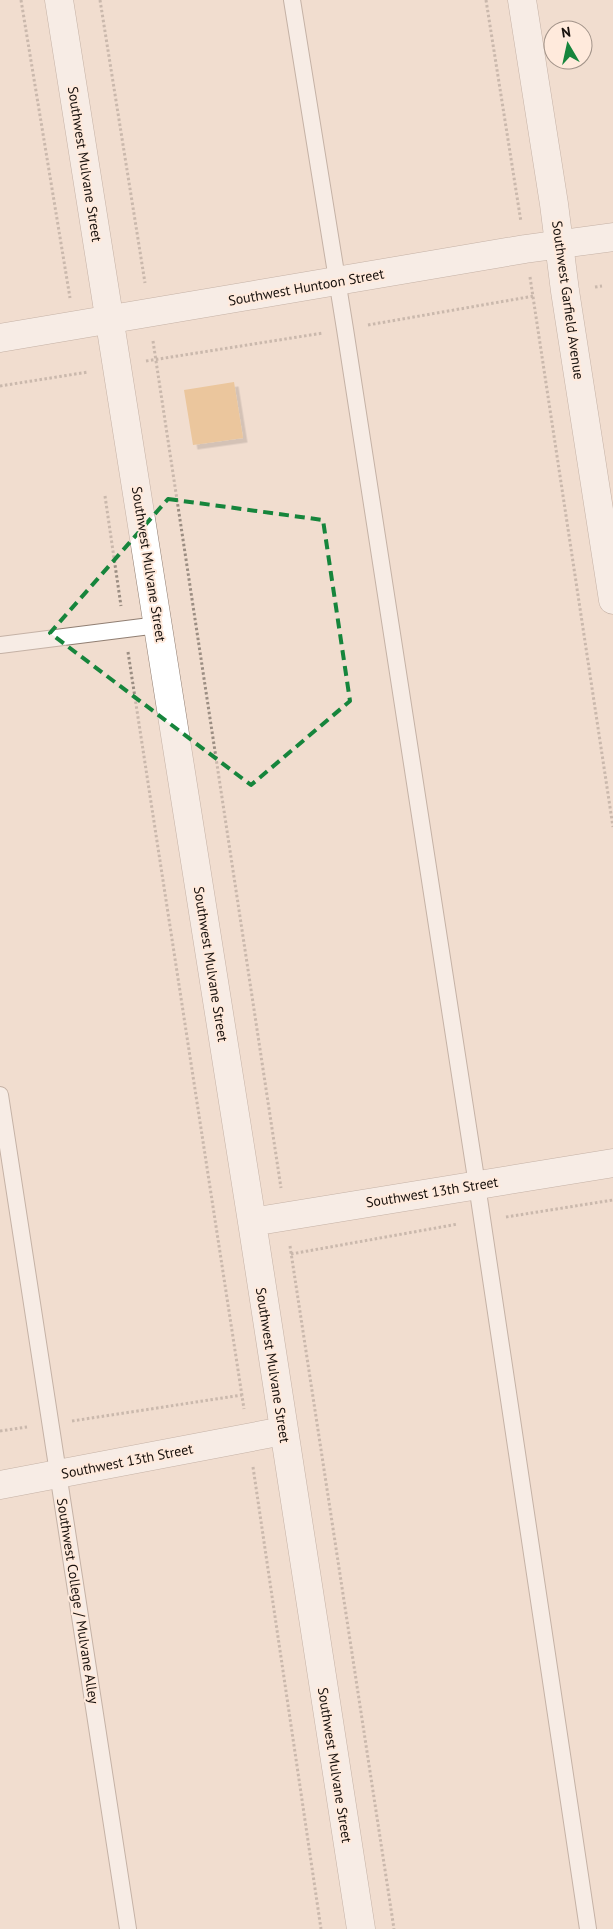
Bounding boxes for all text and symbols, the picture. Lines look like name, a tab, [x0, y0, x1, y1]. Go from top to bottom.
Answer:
north arrow	[543, 20, 593, 70]
text: N	[560, 23, 572, 42]
street label: Southwest Mulvane Street	[64, 85, 106, 243]
street label: Southwest Garfield Avenue	[548, 219, 588, 381]
street label: Southwest Huntoon Street	[227, 264, 386, 310]
street label: Southwest Mulvane Street	[128, 485, 170, 643]
street label: Southwest Mulvane Street	[190, 885, 232, 1043]
street label: Southwest 13th Street	[365, 1173, 500, 1211]
street label: Southwest Mulvane Street	[252, 1286, 294, 1444]
street label: Southwest 13th Street	[60, 1439, 195, 1483]
street label: Southwest College / Mulvane Alley	[53, 1497, 103, 1706]
street label: Southwest Mulvane Street	[314, 1686, 356, 1844]

